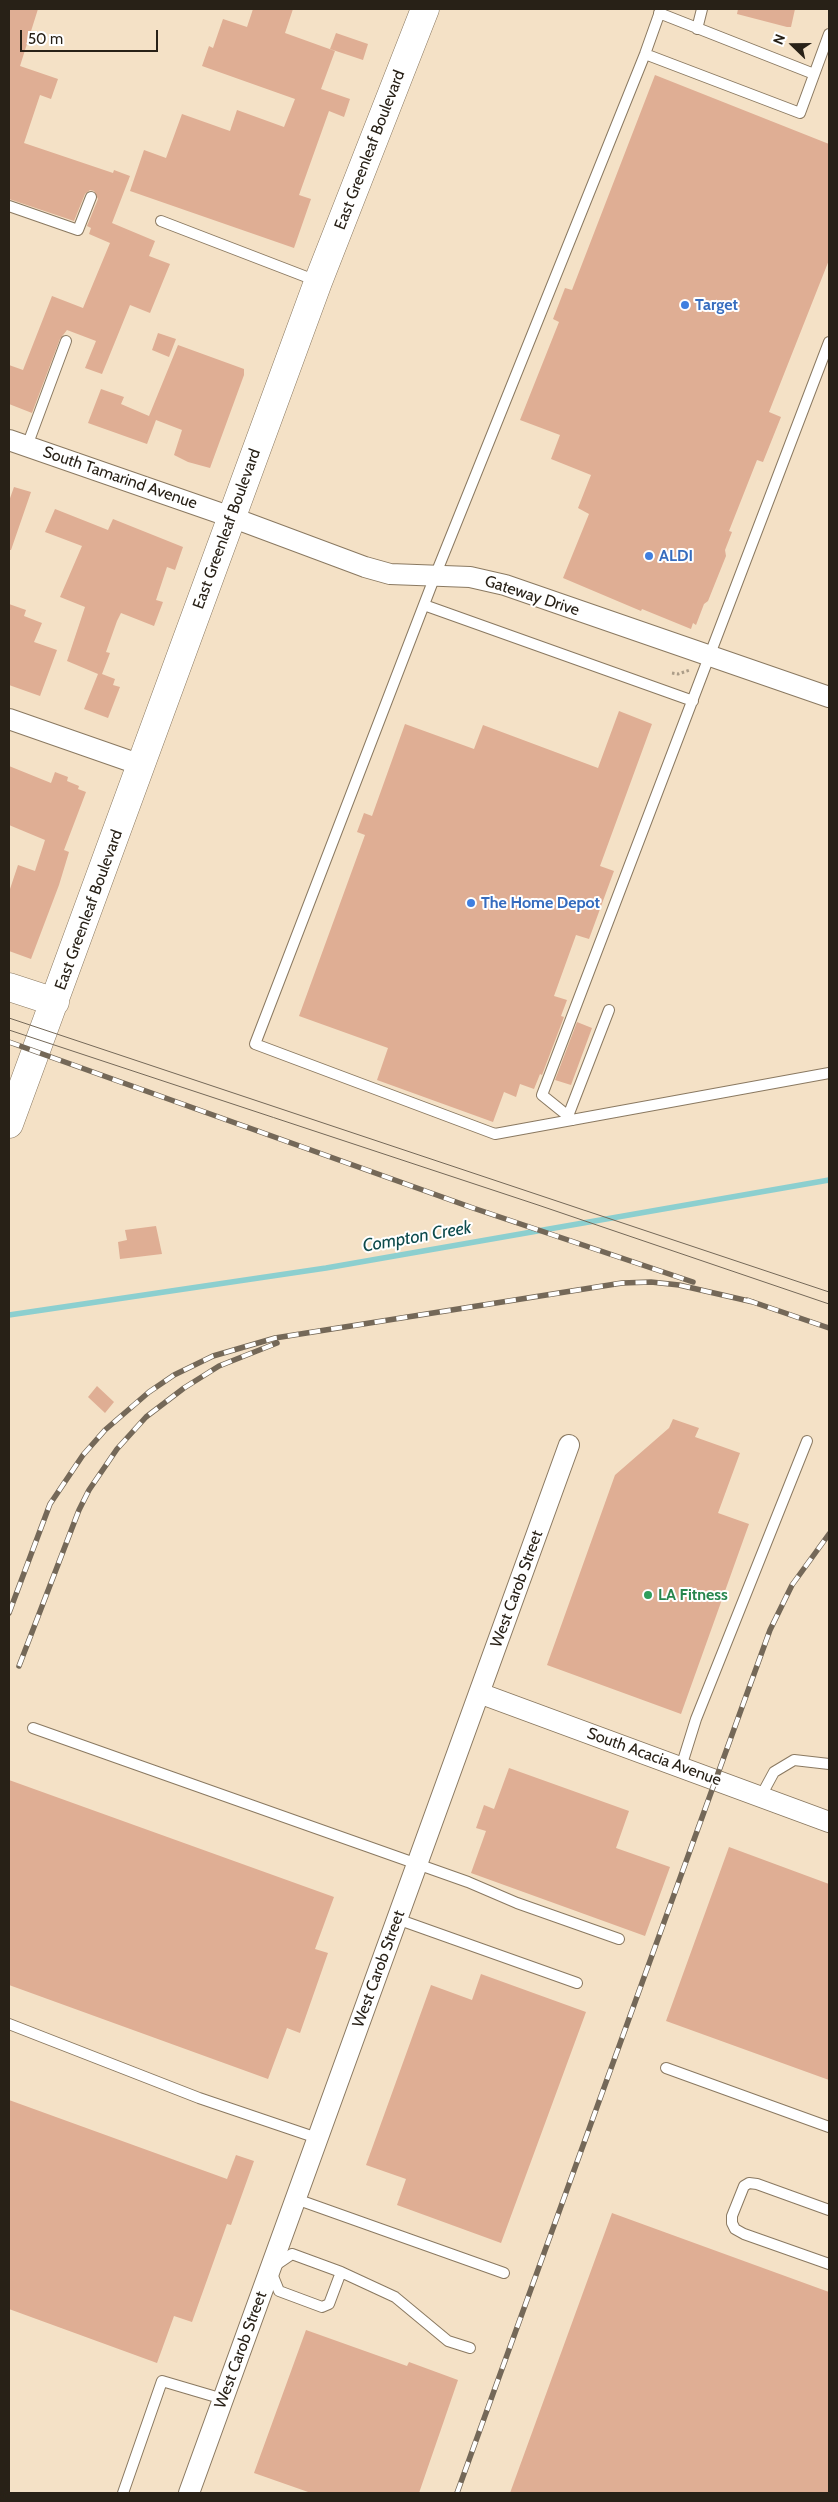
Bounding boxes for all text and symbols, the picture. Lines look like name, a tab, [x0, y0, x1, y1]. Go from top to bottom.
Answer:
scale bar	[22, 20, 160, 52]
north arrow	[768, 20, 818, 70]
text: 50 m	[28, 30, 63, 48]
text: N	[769, 31, 789, 47]
street label: East Greenleaf Boulevard	[331, 68, 409, 232]
place label: Target	[695, 295, 738, 315]
marker: Target	[679, 299, 691, 311]
street label: South Tamarind Avenue	[40, 443, 200, 513]
street label: East Greenleaf Boulevard	[189, 446, 265, 612]
place label: ALDI	[659, 546, 693, 566]
marker: ALDI	[643, 550, 655, 562]
street label: Gateway Drive	[482, 572, 582, 620]
street label: East Greenleaf Boulevard	[51, 827, 127, 993]
place label: The Home Depot	[481, 893, 600, 913]
marker: The Home Depot	[465, 897, 477, 909]
water label: Compton Creek	[361, 1217, 473, 1257]
street label: West Carob Street	[487, 1528, 547, 1650]
place label: LA Fitness	[658, 1585, 728, 1605]
marker: LA Fitness	[642, 1589, 654, 1601]
street label: South Acacia Avenue	[584, 1724, 724, 1790]
street label: West Carob Street	[349, 1908, 409, 2030]
street label: West Carob Street	[211, 2289, 271, 2411]

